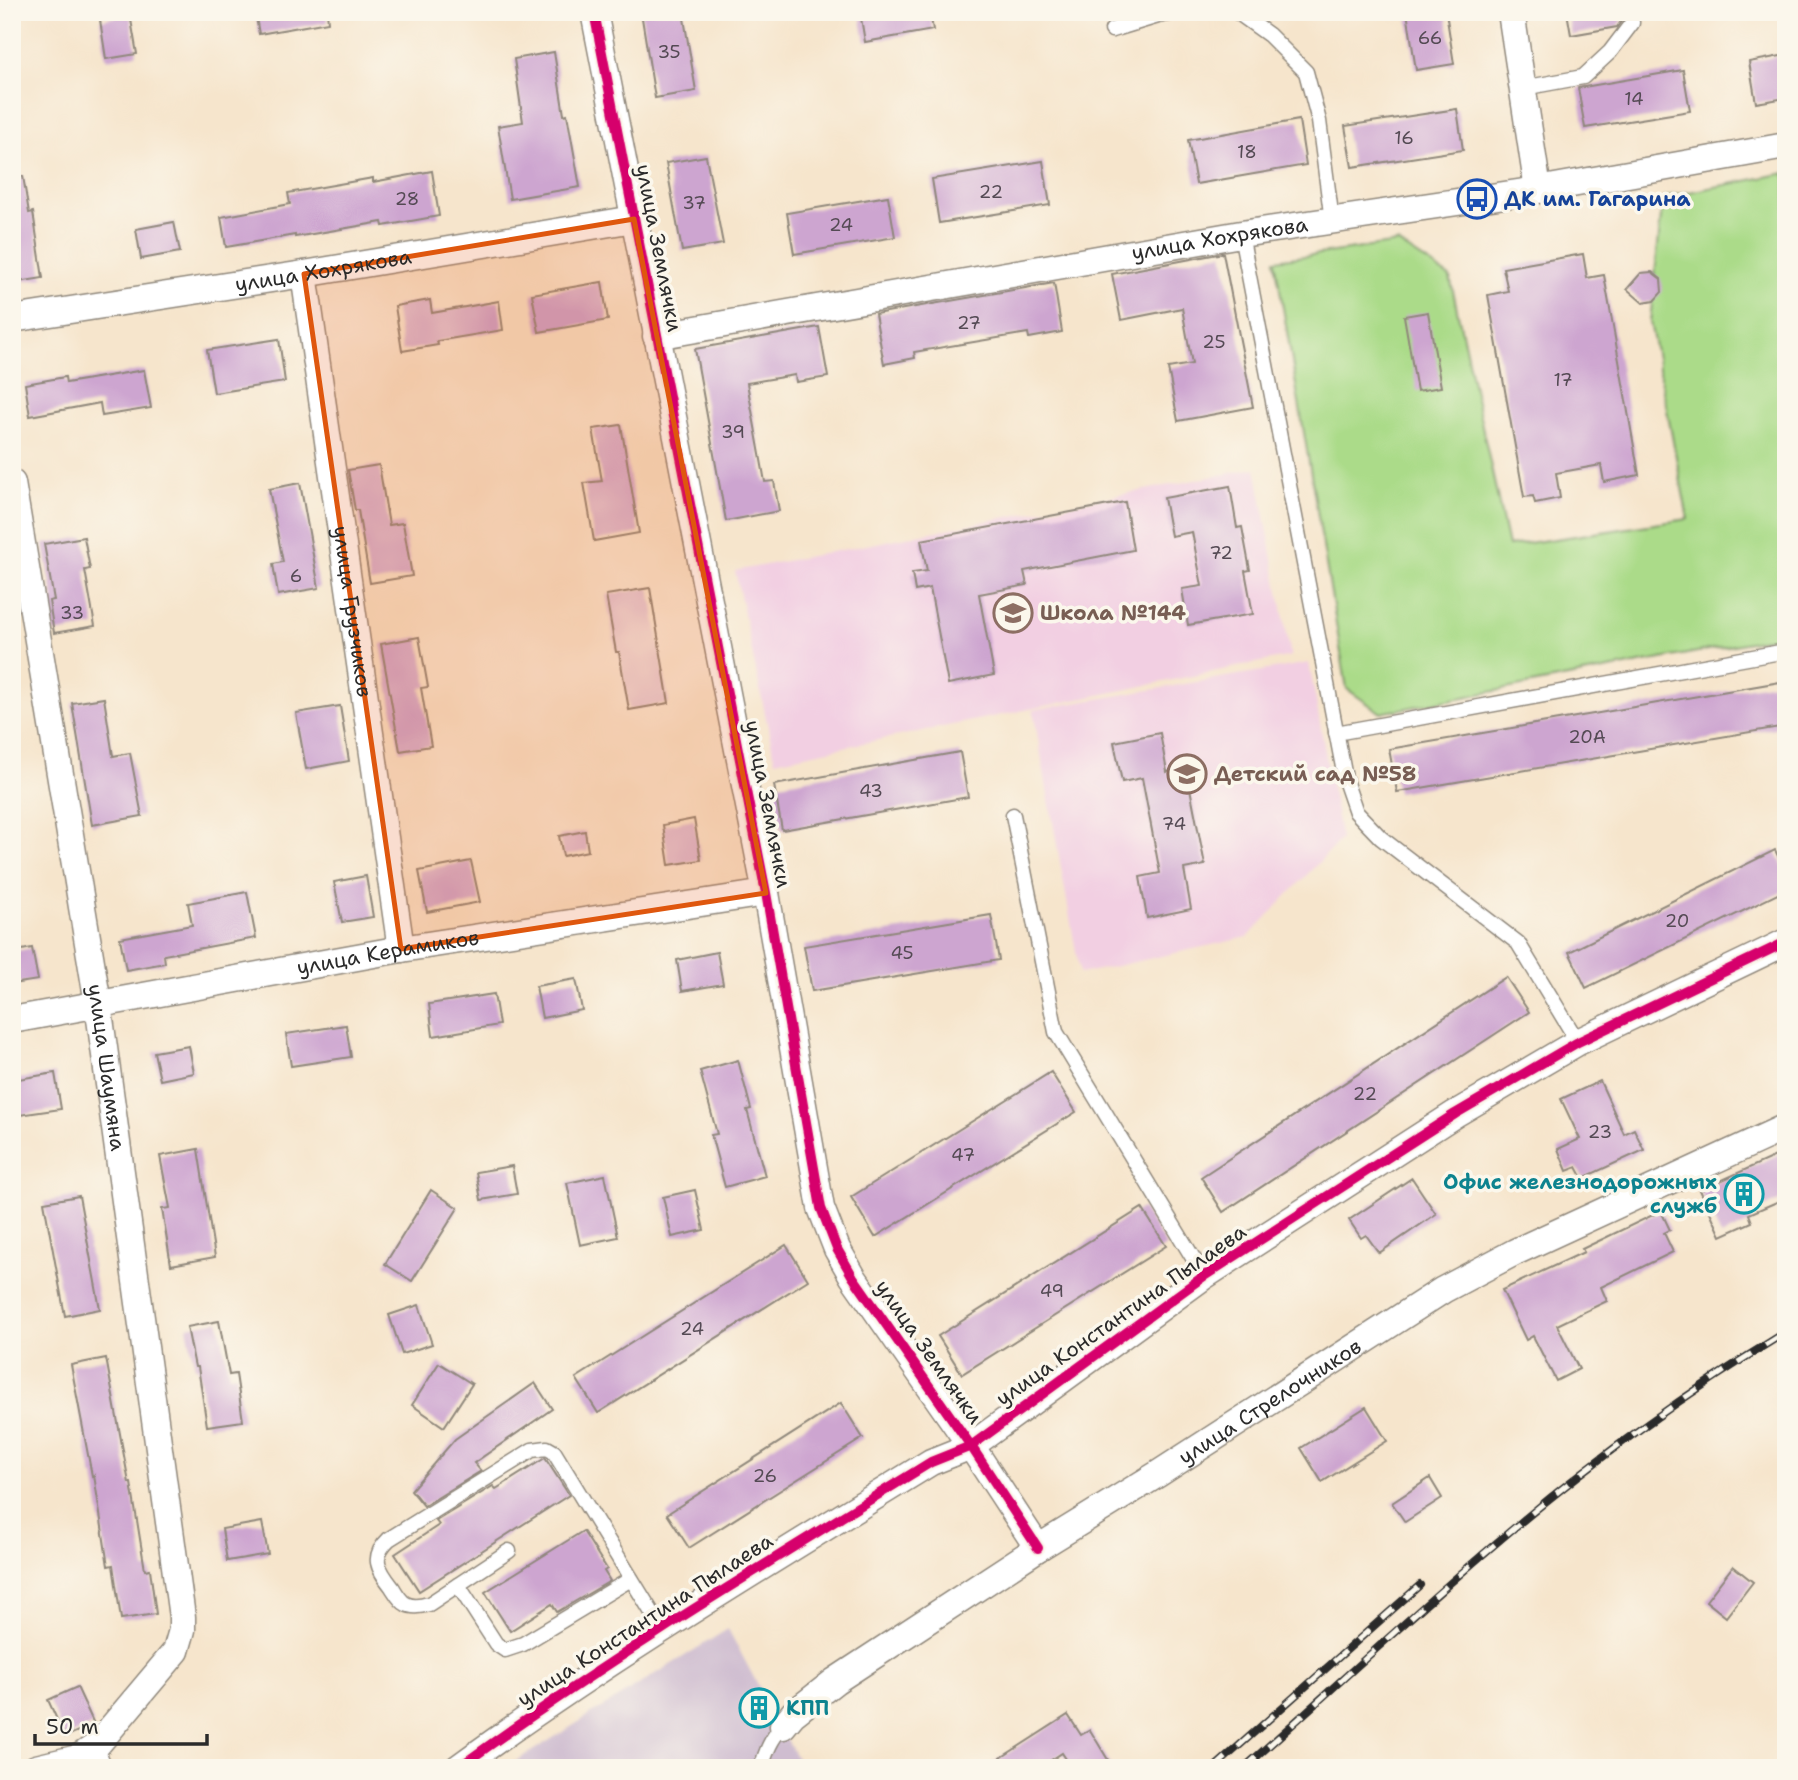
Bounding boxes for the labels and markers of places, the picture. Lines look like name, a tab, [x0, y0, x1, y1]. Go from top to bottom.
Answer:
bus stop icon: ДК им. Гагарина	[1456, 178, 1498, 220]
place label: ДК им. Гагарина	[1504, 185, 1691, 213]
school or university icon: Школа №144	[992, 592, 1034, 634]
place label: Школа №144	[1040, 599, 1186, 627]
school or university icon: Детский сад №58	[1166, 753, 1208, 795]
place label: Детский сад №58	[1214, 760, 1417, 788]
place label: Офис железнодорожных служб	[1443, 1168, 1717, 1220]
building icon: Офис железнодорожных служб	[1723, 1173, 1765, 1215]
building icon: КПП	[738, 1687, 780, 1729]
place label: КПП	[786, 1694, 829, 1722]

